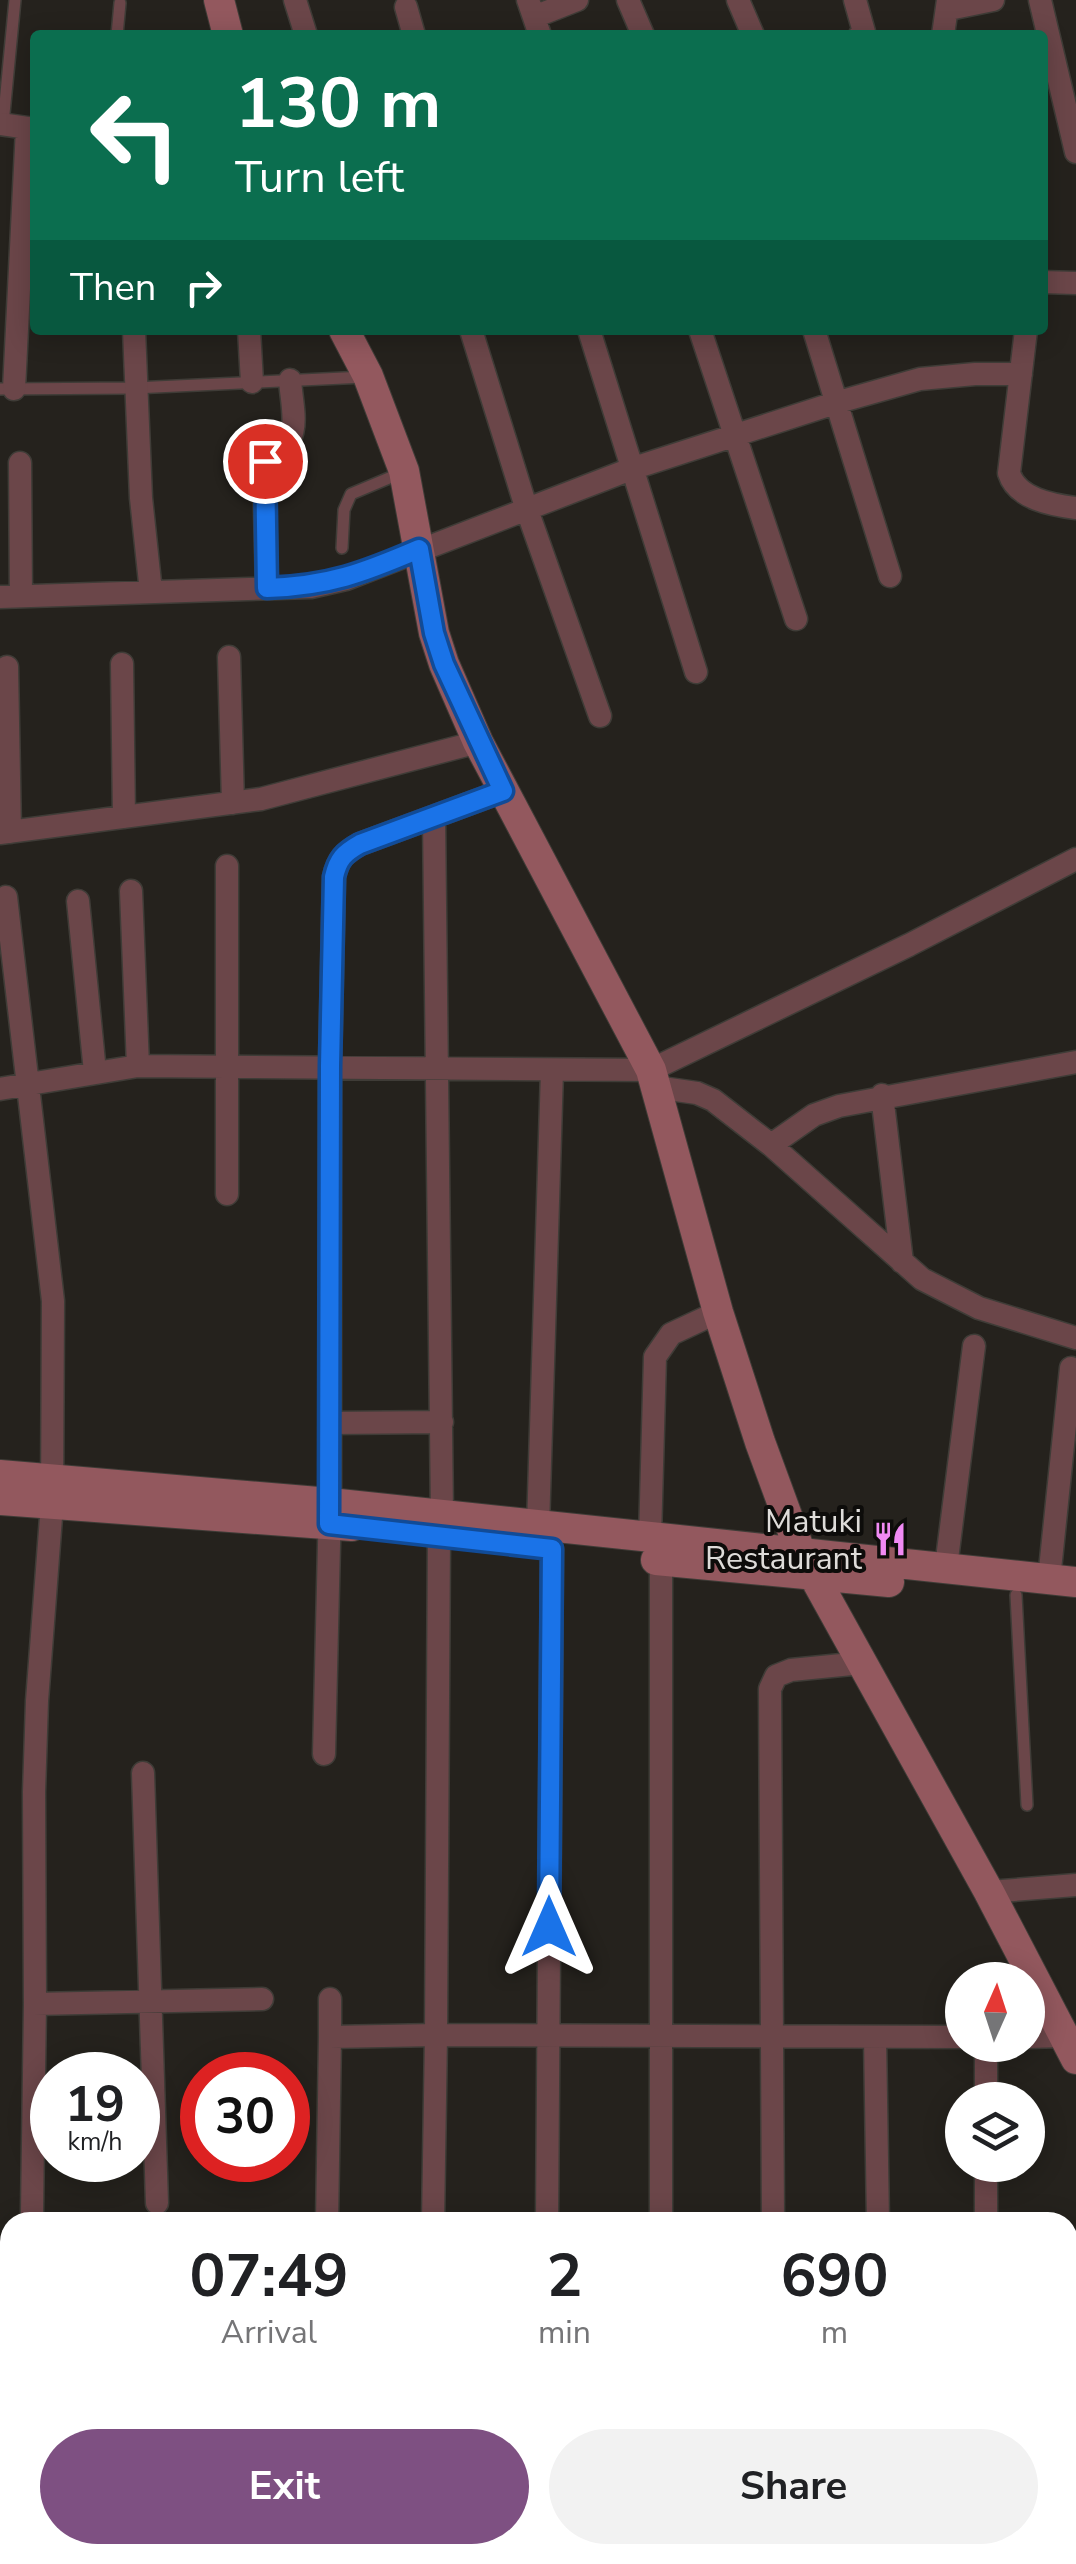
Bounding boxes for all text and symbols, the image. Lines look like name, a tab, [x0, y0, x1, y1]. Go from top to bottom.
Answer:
text: 130 m	[235, 56, 441, 152]
icon: left	[70, 70, 200, 200]
text: Turn left	[235, 147, 404, 208]
icon: right	[176, 260, 231, 315]
text: Then	[70, 262, 156, 313]
pin	[223, 419, 308, 504]
icon: arrive	[238, 434, 293, 489]
place label: Matuki Restaurant	[705, 1500, 863, 1580]
restaurant icon: Matuki Restaurant	[871, 1520, 909, 1558]
position arrow	[497, 1875, 601, 1979]
north arrow	[945, 1962, 1045, 2062]
map controls	[945, 1962, 1045, 2182]
speed limit sign: 30	[180, 2052, 310, 2182]
text: 19	[65, 2070, 125, 2139]
button: layers	[945, 2082, 1045, 2182]
text: km/h	[67, 2125, 123, 2159]
text: 07:49	[190, 2235, 348, 2317]
text: 2	[546, 2235, 582, 2317]
text: 690	[780, 2235, 888, 2317]
text: Arrival	[221, 2311, 317, 2354]
text: min	[538, 2311, 591, 2354]
text: m	[821, 2311, 848, 2354]
button: Exit	[40, 2429, 529, 2544]
button: Share	[549, 2429, 1038, 2544]

